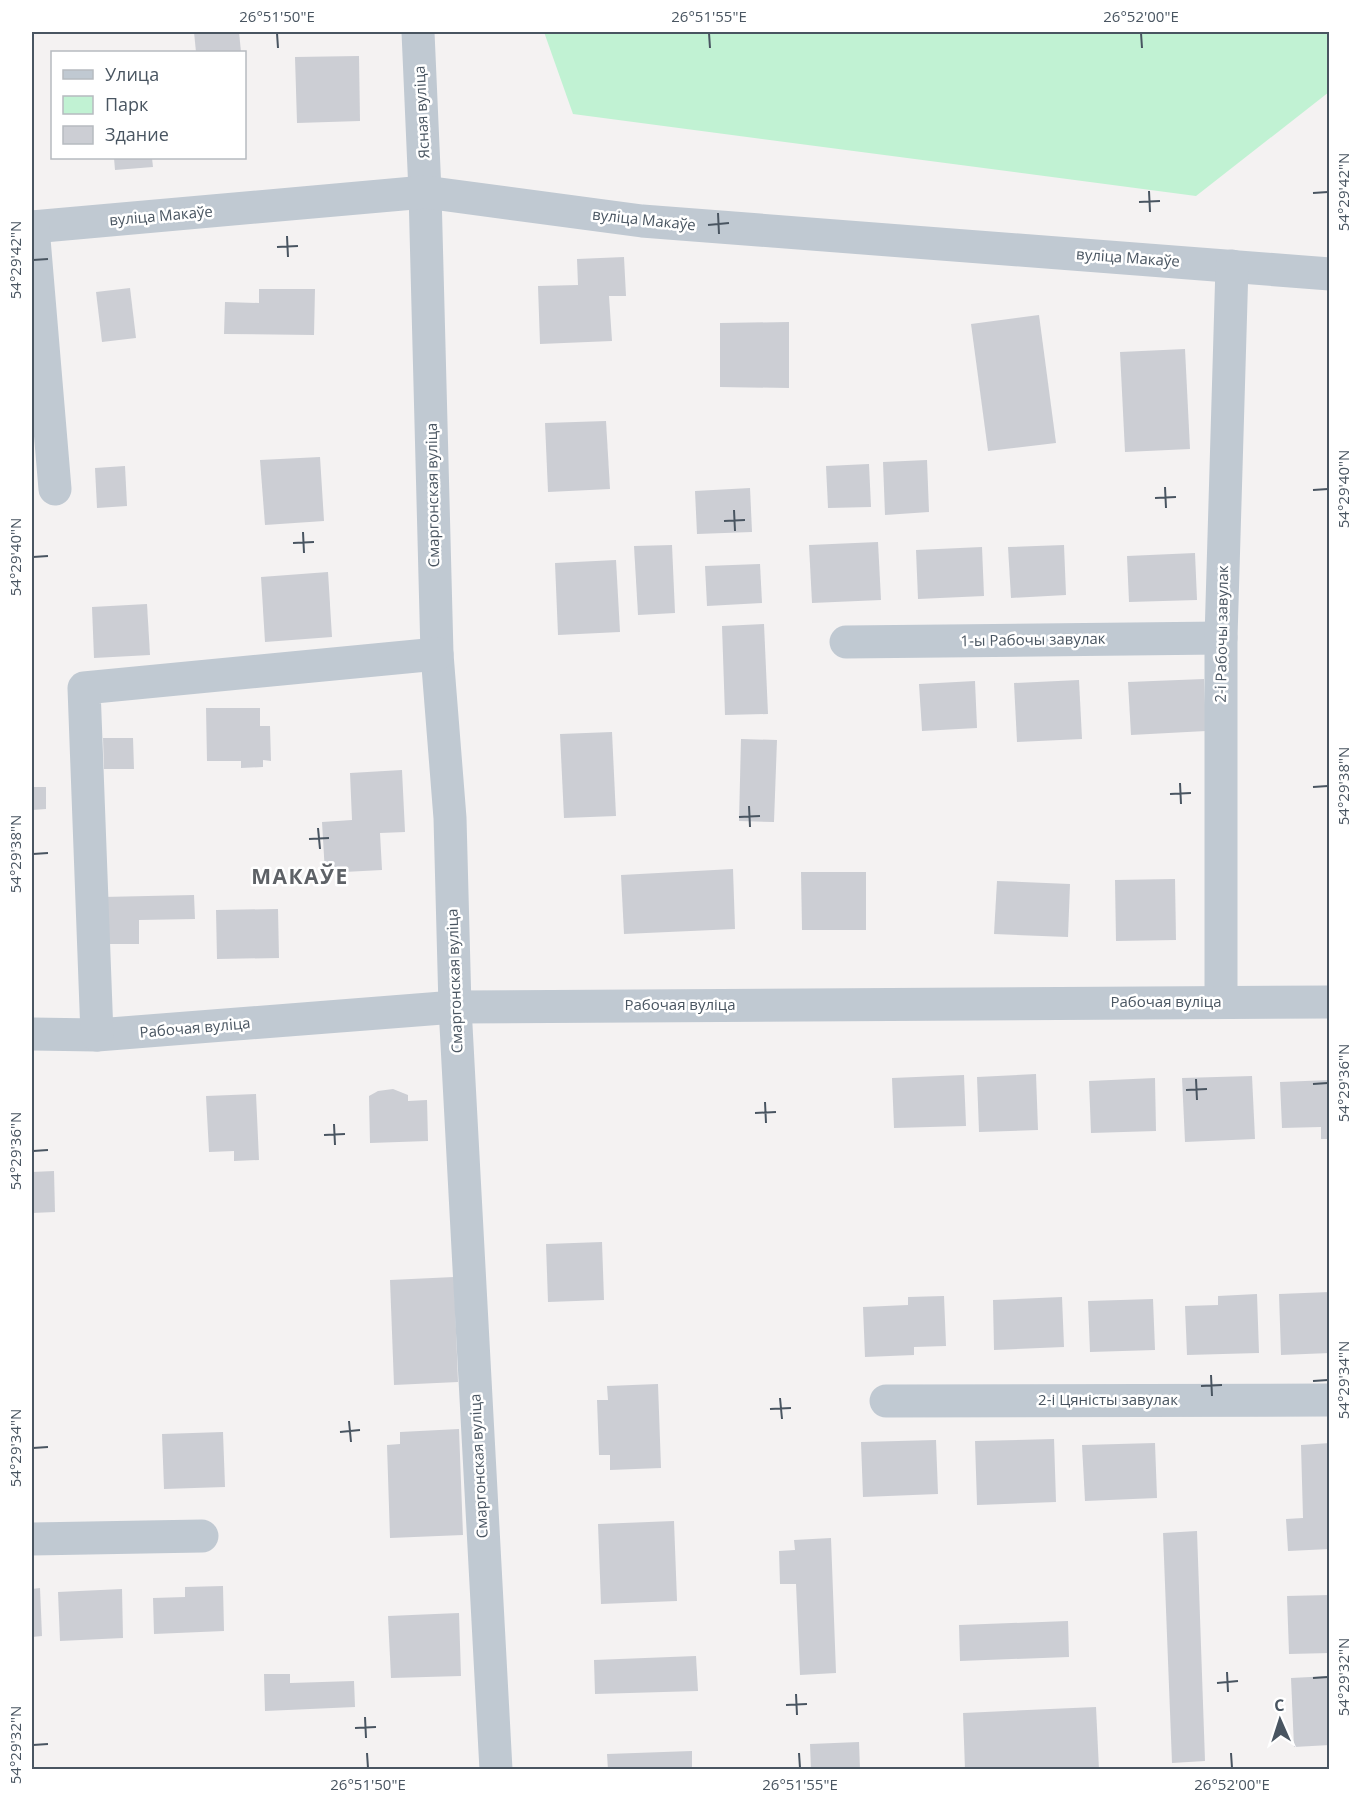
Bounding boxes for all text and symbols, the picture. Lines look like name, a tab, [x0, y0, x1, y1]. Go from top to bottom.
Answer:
text: 26°51'50"E	[239, 6, 315, 26]
text: 26°51'55"E	[671, 6, 747, 26]
text: 26°52'00"E	[1103, 6, 1179, 26]
legend	[51, 51, 246, 159]
text: Улица	[105, 62, 159, 86]
street label: Ясная вуліца	[409, 65, 433, 159]
text: Парк	[105, 92, 149, 116]
text: Здание	[105, 122, 169, 146]
text: 54°29'42"N	[1333, 153, 1353, 231]
street label: вуліца Макаўе	[108, 201, 214, 229]
street label: вуліца Макаўе	[591, 204, 697, 234]
text: 54°29'42"N	[5, 221, 25, 299]
street label: вуліца Макаўе	[1076, 243, 1181, 271]
street label: Смаргонская вуліца	[421, 423, 443, 568]
text: 54°29'40"N	[1333, 450, 1353, 528]
text: 54°29'40"N	[5, 518, 25, 596]
street label: 2-і Рабочы завулак	[1210, 565, 1232, 703]
street label: 1-ы Рабочы завулак	[960, 628, 1106, 650]
text: 54°29'38"N	[1333, 747, 1353, 825]
text: 54°29'38"N	[5, 815, 25, 893]
district label: МАКАЎЕ	[251, 862, 349, 890]
street label: Смаргонская вуліца	[441, 908, 467, 1054]
street label: Рабочая вуліца	[1110, 991, 1222, 1011]
street label: Рабочая вуліца	[624, 994, 736, 1014]
street label: Рабочая вуліца	[139, 1012, 251, 1042]
text: 54°29'36"N	[1333, 1044, 1353, 1122]
text: 54°29'36"N	[5, 1112, 25, 1190]
text: 54°29'34"N	[1333, 1341, 1353, 1419]
street label: 2-і Цяністы завулак	[1038, 1389, 1178, 1409]
street label: Смаргонская вуліца	[464, 1393, 492, 1539]
text: 54°29'34"N	[5, 1409, 25, 1487]
text: 54°29'32"N	[1333, 1638, 1353, 1716]
north arrow	[1250, 1690, 1310, 1750]
text: С	[1274, 1694, 1285, 1716]
text: 54°29'32"N	[5, 1706, 25, 1784]
text: 26°51'50"E	[330, 1774, 406, 1794]
text: 26°51'55"E	[762, 1774, 838, 1794]
text: 26°52'00"E	[1194, 1774, 1270, 1794]

